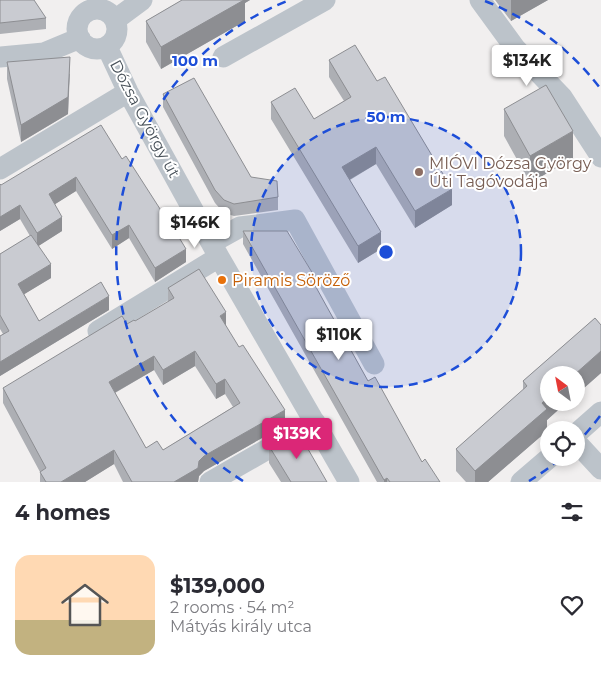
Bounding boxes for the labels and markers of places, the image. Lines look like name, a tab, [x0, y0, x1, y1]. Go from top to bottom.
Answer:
pin: $134K	[492, 44, 562, 87]
place label: MIÓVI Dózsa György Úti Tagóvodája	[429, 154, 592, 191]
marker: MIÓVI Dózsa György Úti Tagóvodája	[413, 166, 425, 178]
pin: $146K	[160, 206, 230, 249]
centre of rings	[377, 243, 395, 261]
place label: Piramis Söröző	[232, 271, 350, 290]
marker: Piramis Söröző	[216, 274, 228, 286]
pin: $110K	[304, 318, 374, 361]
pin: $139K	[262, 418, 332, 460]

